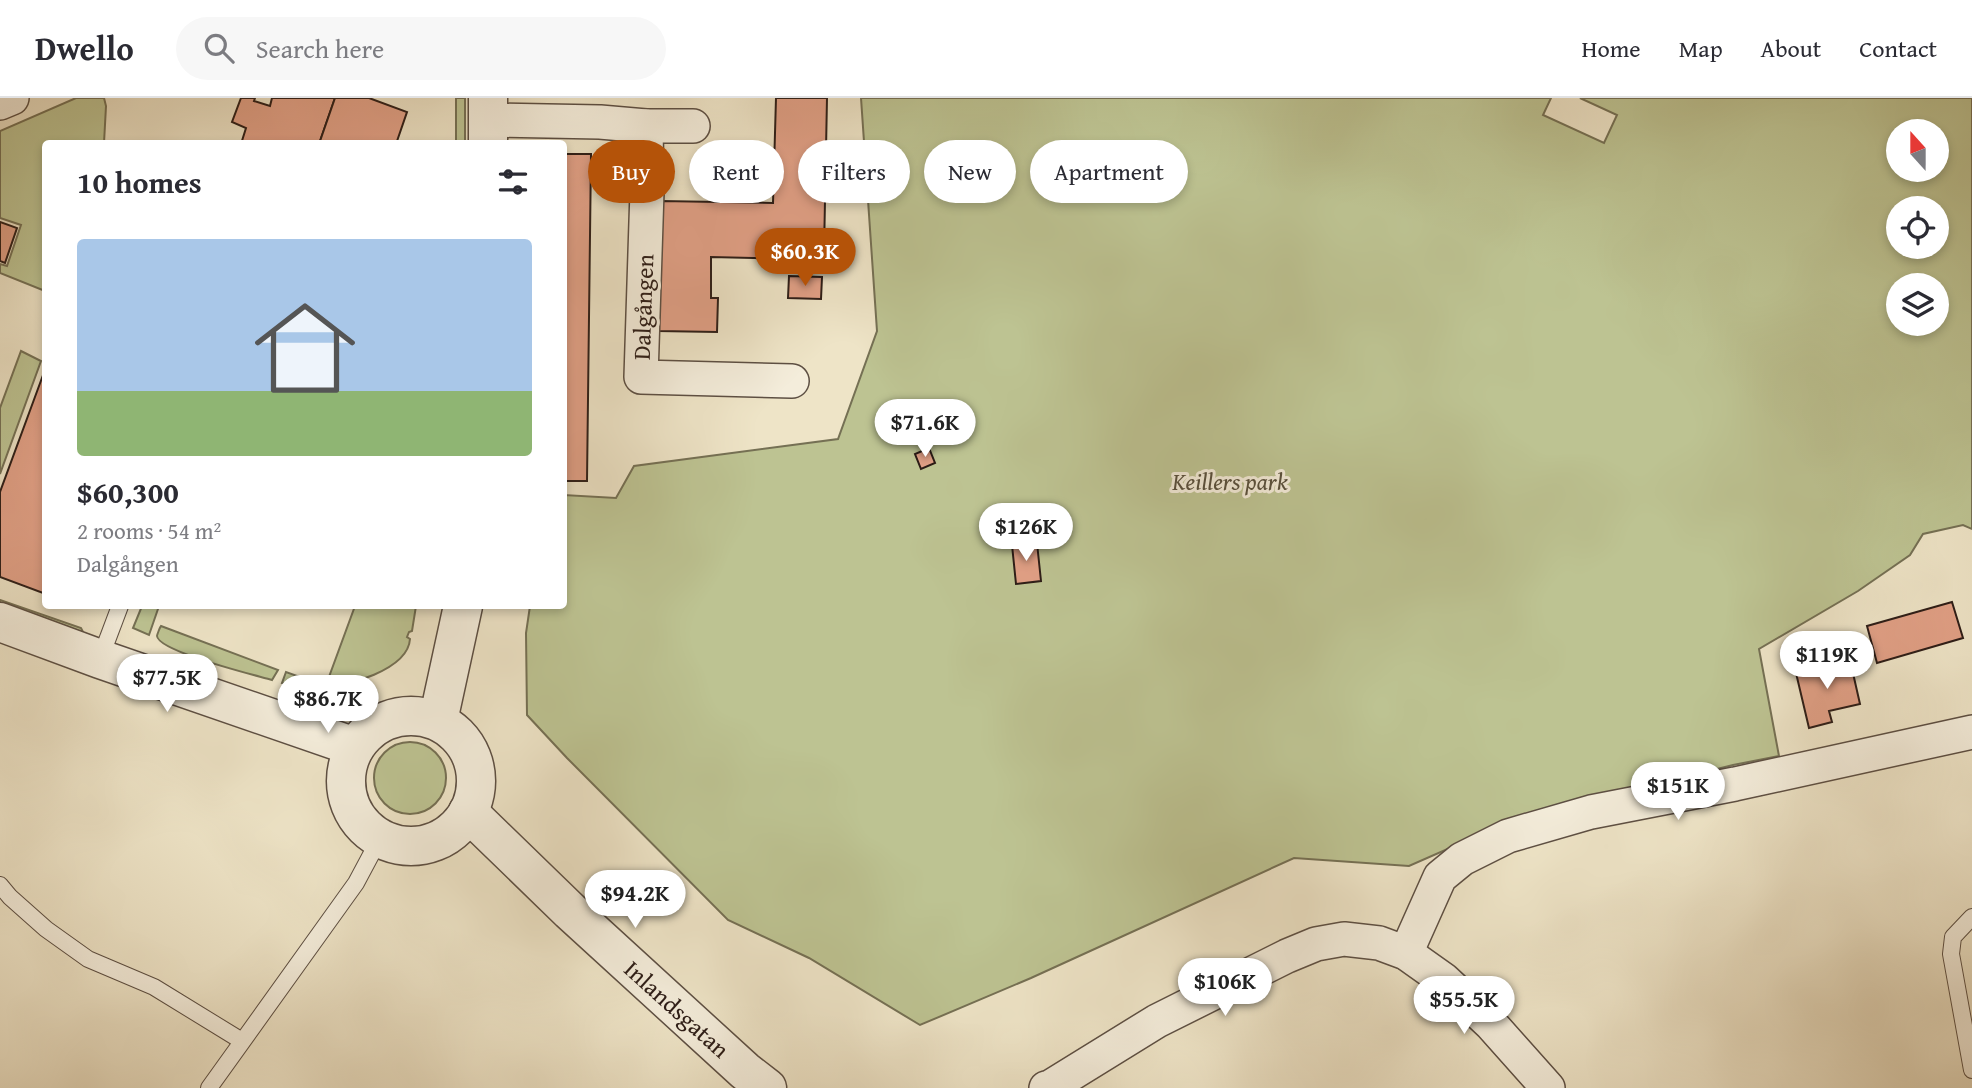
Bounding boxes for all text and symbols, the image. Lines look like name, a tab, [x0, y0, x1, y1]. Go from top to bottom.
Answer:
search box	[176, 17, 666, 80]
text: Dwello	[35, 24, 134, 72]
icon: search	[200, 29, 238, 67]
text: Search here	[256, 29, 384, 68]
text: Home	[1582, 31, 1641, 66]
text: Map	[1679, 31, 1723, 66]
text: About	[1761, 31, 1821, 66]
text: Contact	[1859, 31, 1937, 66]
north arrow	[1886, 119, 1950, 182]
map controls	[1886, 119, 1949, 336]
chip: Buy	[588, 140, 675, 203]
chip: Rent	[689, 140, 784, 203]
chip: Filters	[798, 140, 910, 203]
chip: New	[924, 140, 1016, 203]
chip: Apartment	[1030, 140, 1188, 203]
text: 10 homes	[77, 160, 202, 204]
icon: filters	[494, 163, 532, 201]
button: locate	[1886, 196, 1949, 259]
pin: $60.3K	[748, 228, 862, 288]
text: $60.3K	[771, 234, 839, 267]
street label: Dalgången	[624, 253, 662, 361]
button: layers	[1886, 273, 1949, 336]
icon: home	[242, 285, 368, 411]
pin: $71.6K	[868, 400, 982, 459]
text: $71.6K	[891, 405, 959, 438]
park label: Keillers park	[1171, 464, 1288, 499]
text: $60,300	[77, 470, 179, 514]
pin: $126K	[977, 504, 1075, 563]
text: $126K	[995, 509, 1057, 542]
text: 2 rooms · 54 m²	[77, 514, 221, 547]
text: Dalgången	[77, 547, 179, 580]
pin: $119K	[1778, 632, 1876, 691]
text: $119K	[1796, 637, 1858, 670]
pin: $77.5K	[110, 654, 224, 714]
text: $77.5K	[133, 660, 201, 693]
pin: $86.7K	[271, 676, 385, 735]
text: $86.7K	[294, 681, 362, 714]
pin: $151K	[1629, 762, 1727, 822]
text: $151K	[1647, 768, 1709, 801]
pin: $94.2K	[578, 870, 692, 930]
text: $94.2K	[601, 876, 669, 909]
street label: Inlandsgatan	[616, 952, 738, 1066]
pin: $106K	[1176, 958, 1274, 1018]
text: $106K	[1194, 964, 1256, 997]
pin: $55.5K	[1407, 976, 1521, 1036]
text: $55.5K	[1430, 982, 1498, 1015]

